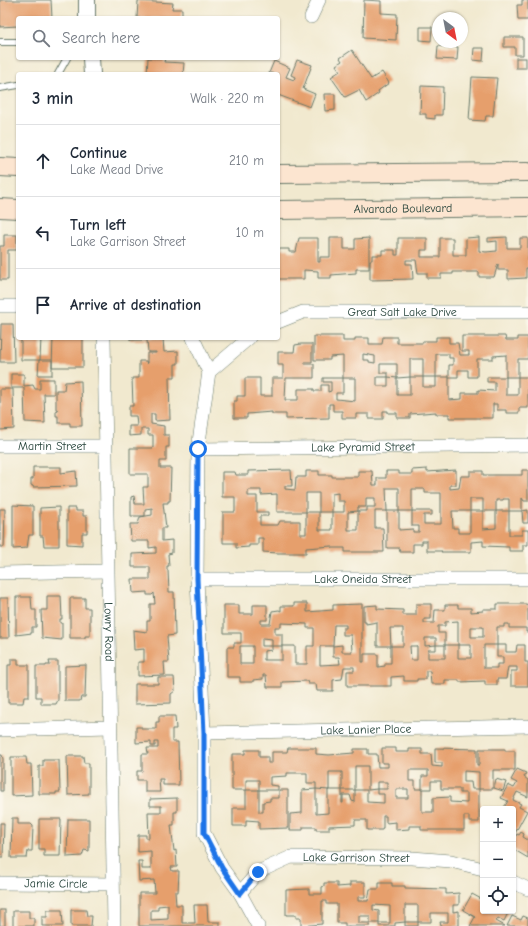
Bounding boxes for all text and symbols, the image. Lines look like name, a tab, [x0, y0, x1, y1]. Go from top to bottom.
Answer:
north arrow	[432, 12, 468, 48]
search box	[16, 16, 280, 60]
icon: search	[30, 27, 52, 49]
text: Search here	[62, 29, 140, 47]
text: 3 min	[32, 89, 73, 108]
text: Walk · 220 m	[190, 91, 264, 106]
text: Continue	[70, 144, 127, 162]
icon: ahead	[32, 150, 54, 172]
text: 210 m	[229, 153, 264, 168]
text: Lake Mead Drive	[70, 162, 163, 177]
street label: Alvarado Boulevard	[354, 201, 452, 216]
text: Turn left	[70, 216, 126, 234]
icon: left	[32, 222, 54, 244]
text: 10 m	[236, 225, 264, 240]
text: Lake Garrison Street	[70, 234, 185, 249]
icon: arrive	[32, 294, 54, 316]
text: Arrive at destination	[70, 296, 201, 314]
street label: Great Salt Lake Drive	[347, 305, 457, 319]
street label: Martin Street	[18, 439, 87, 453]
street label: Lake Pyramid Street	[311, 439, 415, 455]
route start	[189, 440, 207, 458]
street label: Lake Oneida Street	[314, 572, 412, 586]
street label: Lowry Road	[101, 602, 117, 662]
street label: Lake Lanier Place	[320, 722, 412, 737]
map controls	[480, 806, 516, 914]
button: +	[480, 806, 516, 842]
button: −	[480, 842, 516, 878]
street label: Lake Garrison Street	[303, 850, 410, 865]
route end	[249, 863, 267, 881]
street label: Jamie Circle	[24, 876, 88, 891]
button: locate	[480, 878, 516, 914]

